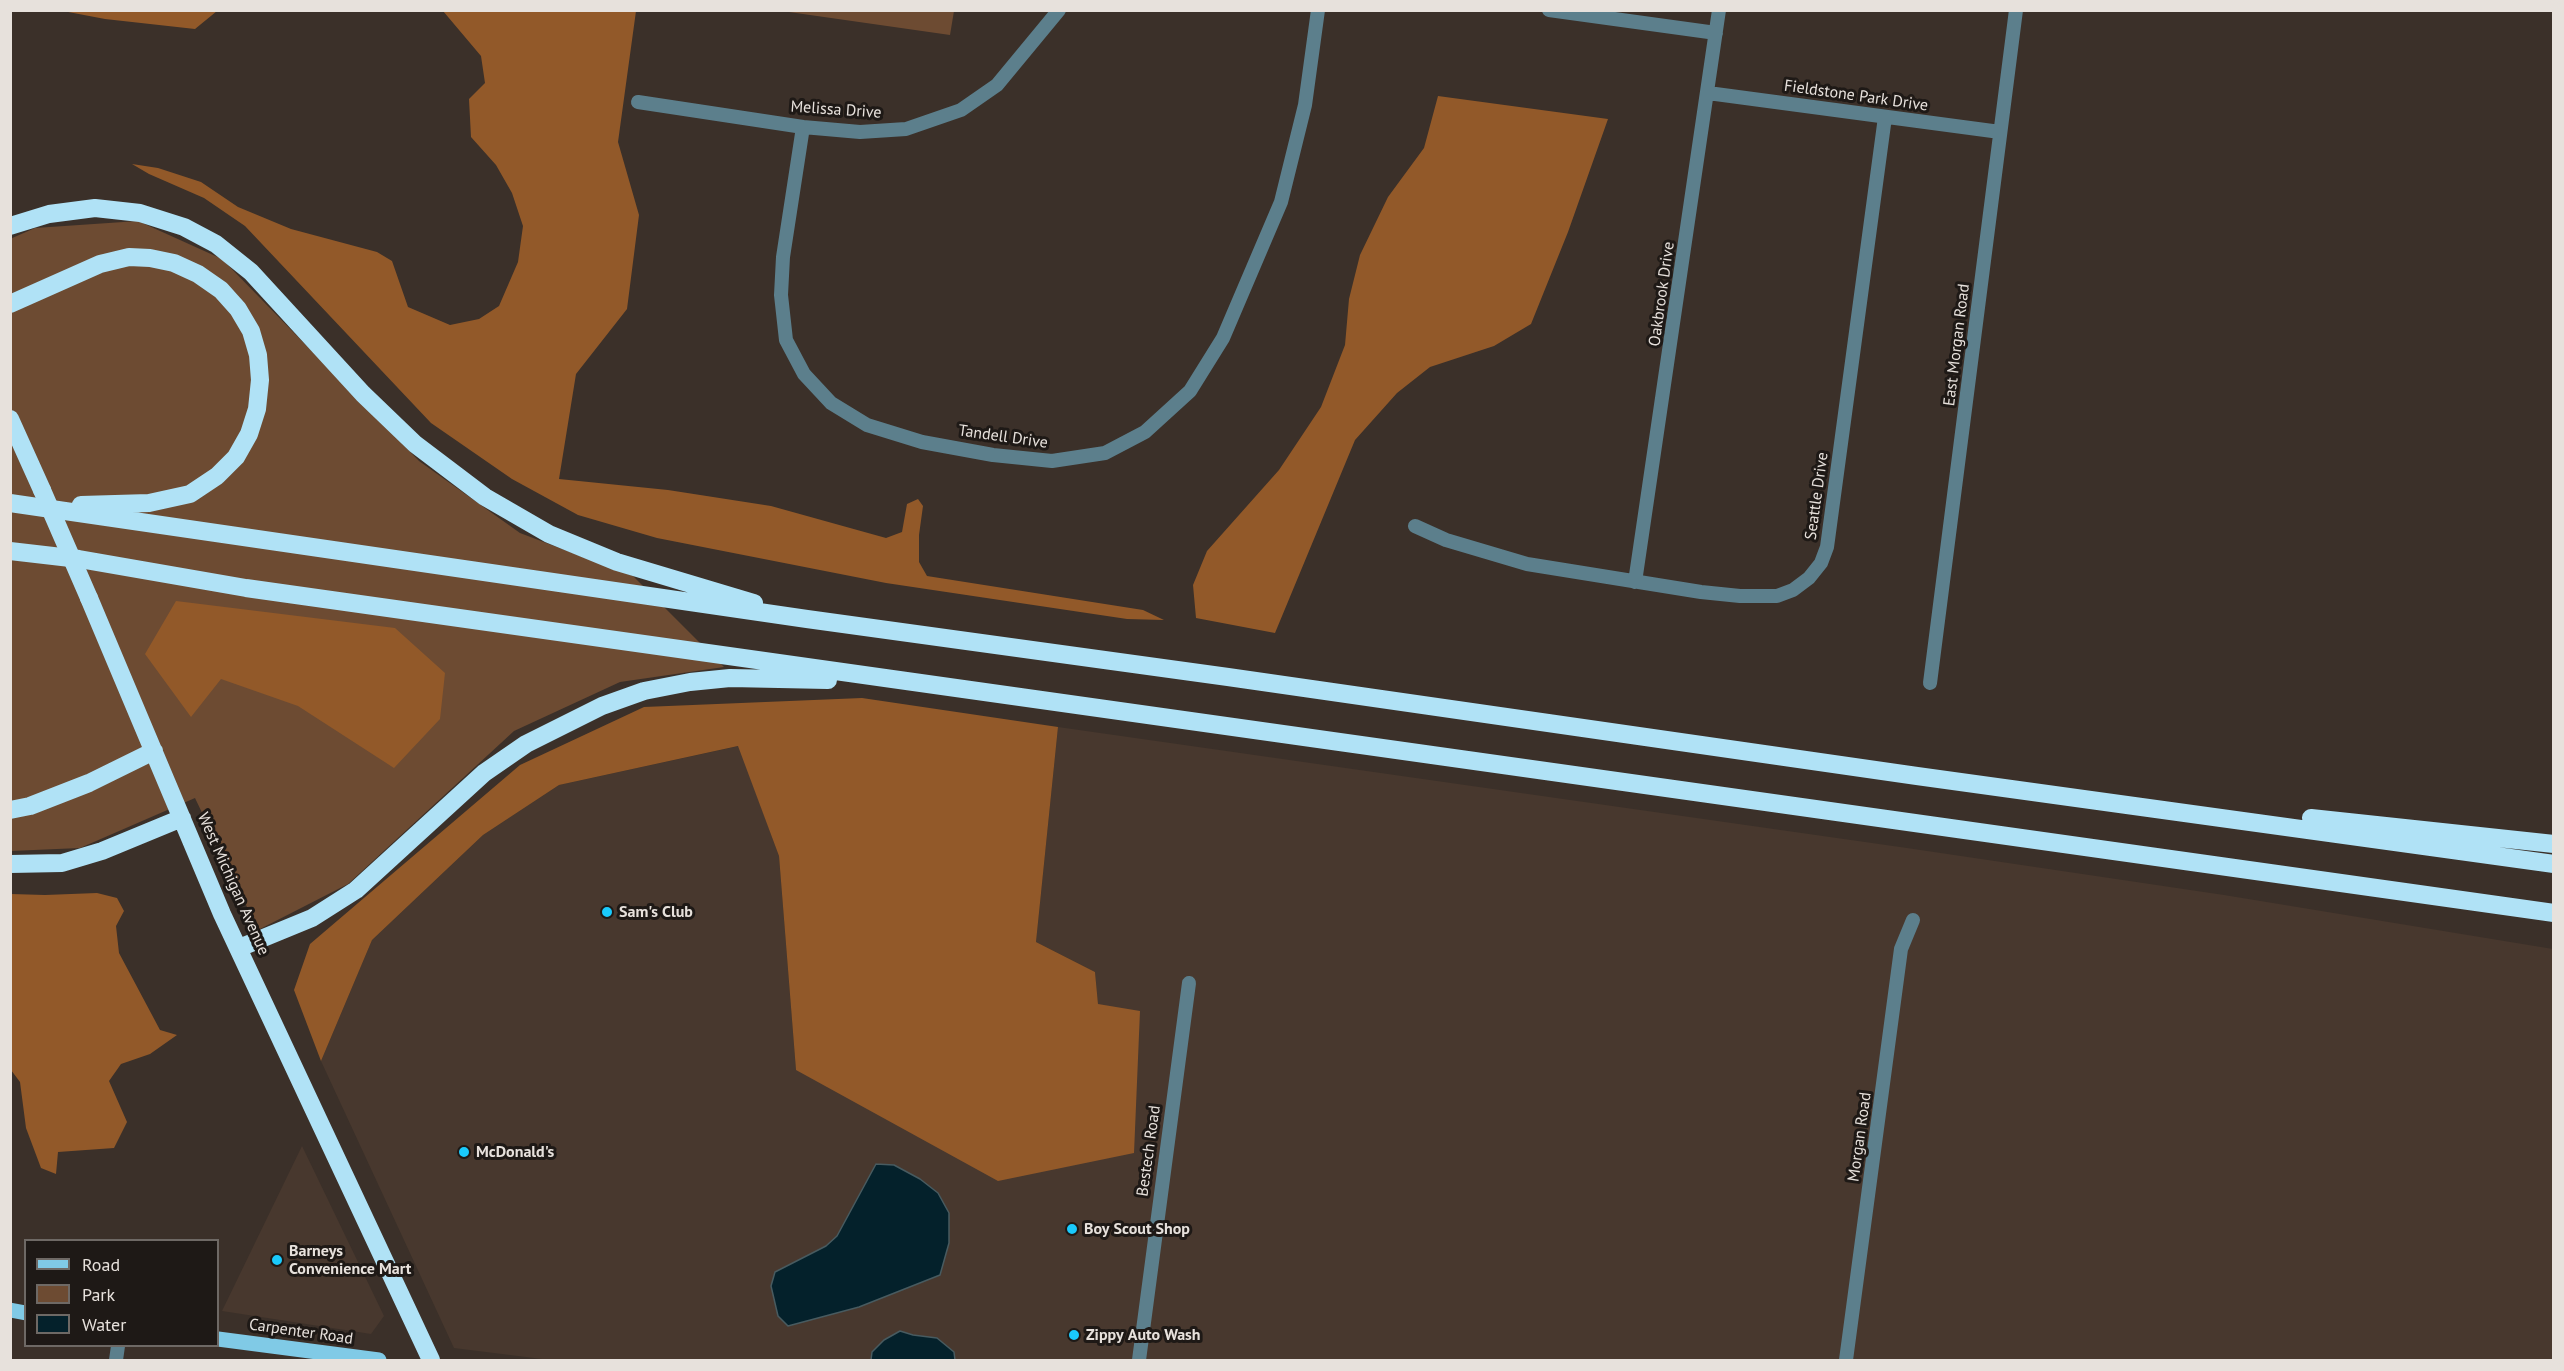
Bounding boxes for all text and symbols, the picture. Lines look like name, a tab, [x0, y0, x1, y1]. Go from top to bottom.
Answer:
street label: Fieldstone Park Drive	[1783, 76, 1929, 116]
street label: Melissa Drive	[790, 97, 882, 123]
street label: Oakbrook Drive	[1645, 240, 1679, 348]
street label: East Morgan Road	[1940, 283, 1974, 407]
street label: Tandell Drive	[957, 421, 1049, 453]
street label: Seattle Drive	[1801, 451, 1833, 541]
street label: West Michigan Avenue	[193, 810, 273, 958]
place label: Sam's Club	[619, 902, 693, 922]
marker: Sam's Club	[600, 905, 614, 919]
street label: Morgan Road	[1844, 1091, 1876, 1183]
street label: Bestech Road	[1133, 1104, 1165, 1198]
place label: McDonald's	[476, 1142, 554, 1162]
marker: McDonald's	[457, 1145, 471, 1159]
place label: Boy Scout Shop	[1084, 1219, 1190, 1239]
marker: Boy Scout Shop	[1065, 1222, 1079, 1236]
legend	[24, 1239, 219, 1347]
place label: Barneys Convenience Mart	[289, 1241, 411, 1279]
text: Road	[82, 1253, 120, 1276]
marker: Barneys Convenience Mart	[270, 1253, 284, 1267]
text: Park	[82, 1283, 115, 1306]
text: Water	[82, 1313, 126, 1336]
street label: Carpenter Road	[248, 1315, 354, 1349]
place label: Zippy Auto Wash	[1086, 1325, 1201, 1345]
marker: Zippy Auto Wash	[1067, 1328, 1081, 1342]

